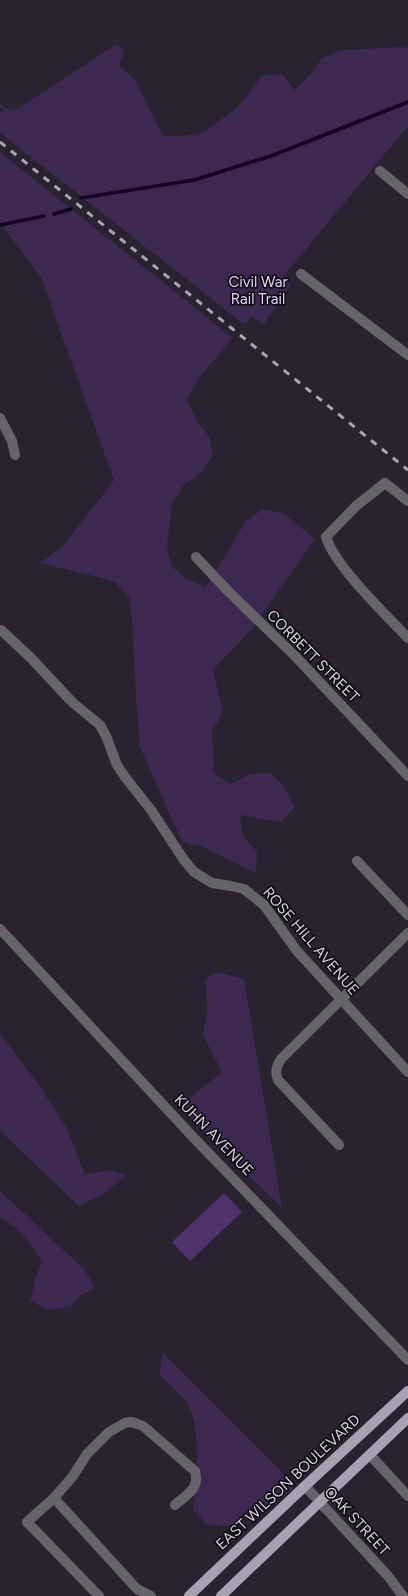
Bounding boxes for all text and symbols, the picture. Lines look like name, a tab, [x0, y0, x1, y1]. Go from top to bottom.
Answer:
park label: Civil War Rail Trail	[228, 273, 288, 308]
street label: CORBETT STREET	[263, 606, 363, 706]
street label: ROSE HILL AVENUE	[259, 883, 363, 999]
street label: KUHN AVENUE	[171, 1091, 257, 1179]
street label: EAST WILSON BOULEVARD	[212, 1411, 364, 1553]
street label: OAK STREET	[321, 1483, 394, 1560]

